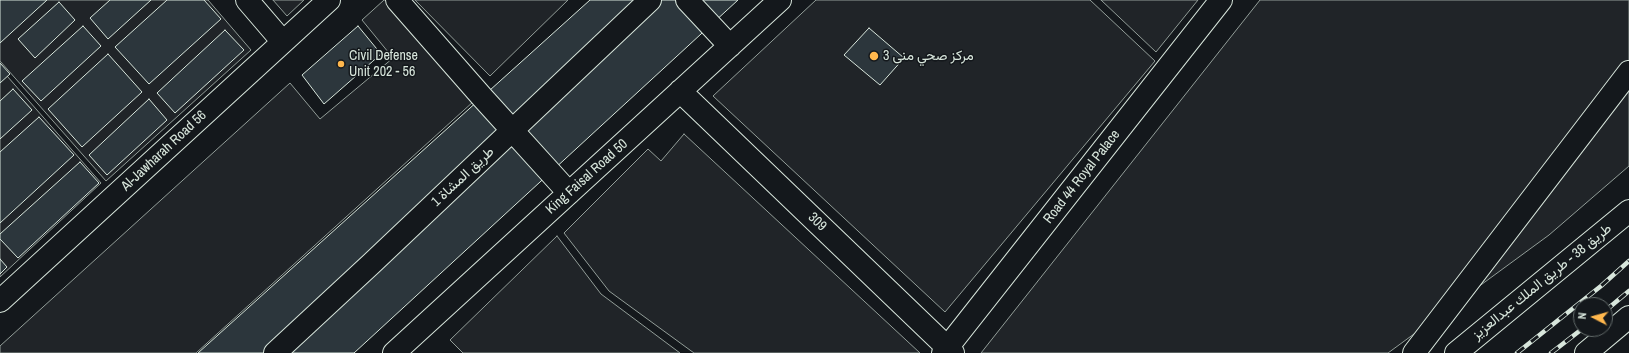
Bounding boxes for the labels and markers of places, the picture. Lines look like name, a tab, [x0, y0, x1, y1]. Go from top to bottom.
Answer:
place label: Civil Defense Unit 202 - 56	[349, 48, 418, 80]
place label: مركز صحي منى 3	[883, 48, 974, 64]
marker: مركز صحي منى 3	[868, 50, 880, 62]
marker: Civil Defense Unit 202 - 56	[336, 59, 346, 69]

